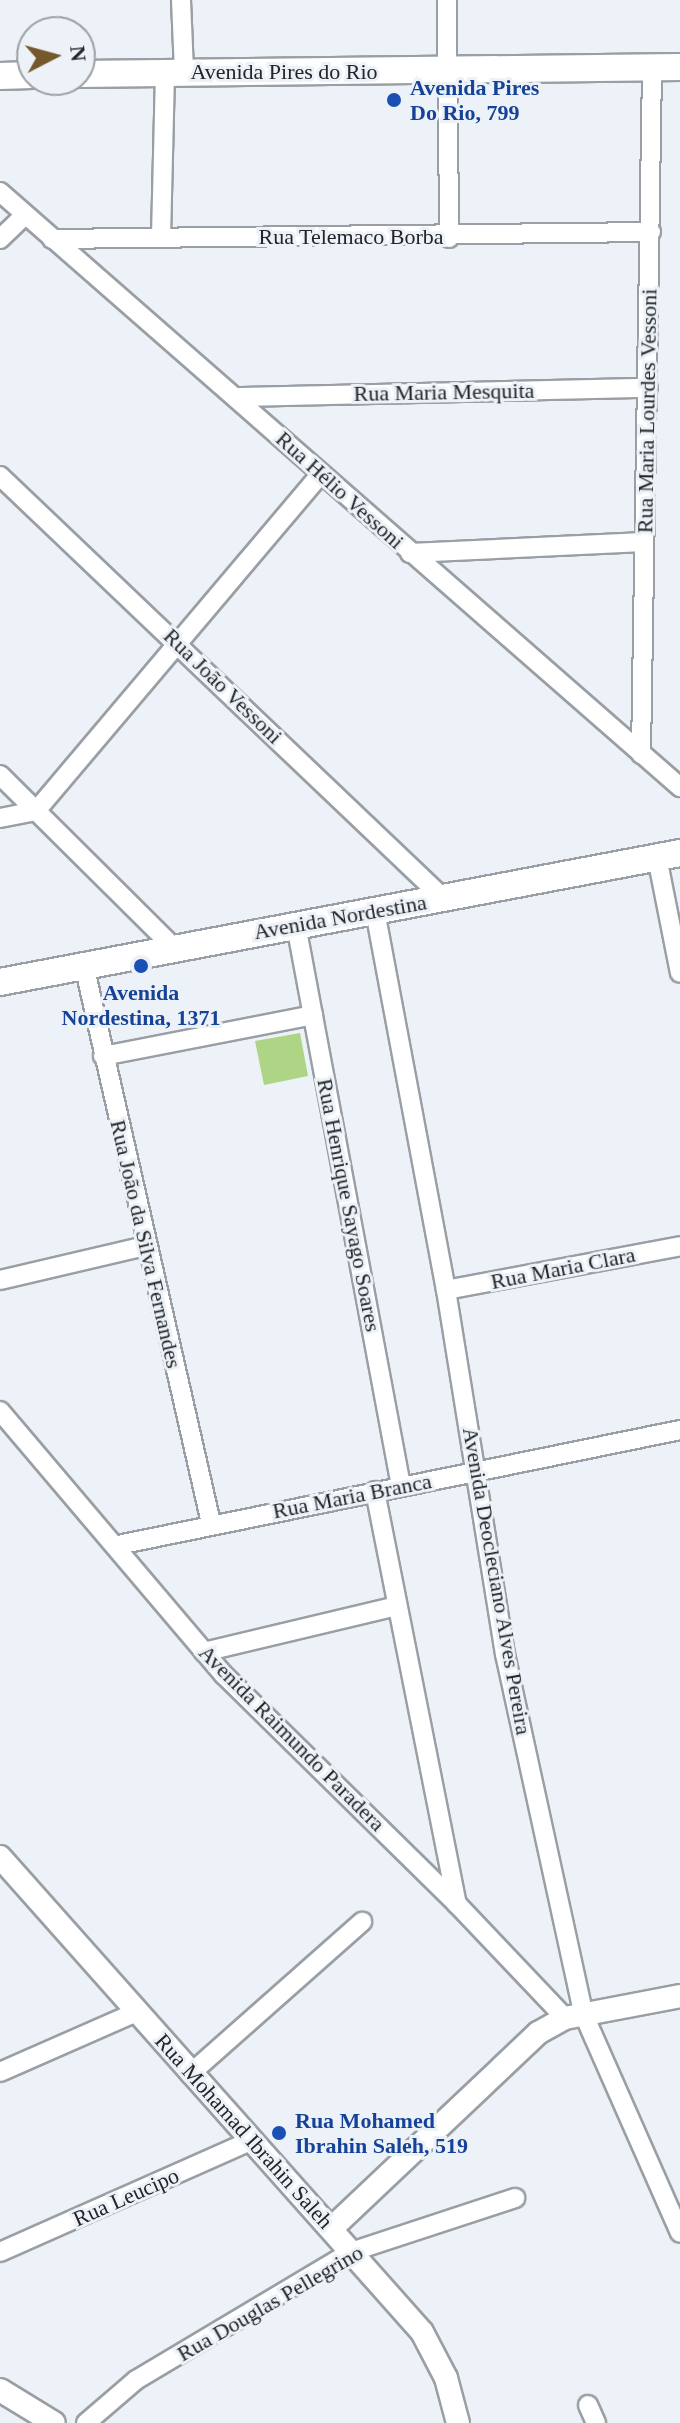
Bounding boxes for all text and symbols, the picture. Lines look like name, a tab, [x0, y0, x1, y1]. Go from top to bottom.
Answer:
north arrow	[16, 16, 96, 96]
text: N	[65, 44, 92, 63]
street label: Avenida Pires do Rio	[190, 59, 378, 85]
place label: Avenida Pires Do Rio, 799	[410, 74, 539, 126]
marker: Avenida Pires Do Rio, 799	[385, 91, 403, 109]
street label: Rua Telemaco Borba	[258, 224, 444, 250]
street label: Rua Maria Lourdes Vessoni	[632, 288, 662, 534]
street label: Rua Maria Mesquita	[353, 377, 535, 407]
street label: Rua Hélio Vessoni	[270, 425, 410, 555]
street label: Rua João Vessoni	[158, 623, 288, 749]
street label: Avenida Nordestina	[252, 889, 428, 945]
marker: Avenida Nordestina, 1371	[132, 957, 150, 975]
place label: Avenida Nordestina, 1371	[62, 979, 220, 1030]
street label: Rua Henrique Sayago Soares	[312, 1076, 386, 1334]
street label: Rua João da Silva Fernandes	[105, 1117, 187, 1371]
street label: Rua Maria Clara	[489, 1241, 637, 1295]
street label: Avenida Deocleciano Alves Pereira	[457, 1425, 537, 1737]
street label: Rua Maria Branca	[270, 1468, 434, 1524]
street label: Avenida Raimundo Paradera	[193, 1639, 391, 1837]
street label: Rua Mohamad Ibrahin Saleh	[149, 2028, 339, 2234]
place label: Rua Mohamed Ibrahin Saleh, 519	[295, 2107, 468, 2158]
marker: Rua Mohamed Ibrahin Saleh, 519	[270, 2124, 288, 2142]
street label: Rua Leucipo	[69, 2162, 183, 2232]
street label: Rua Douglas Pellegrino	[172, 2239, 368, 2367]

